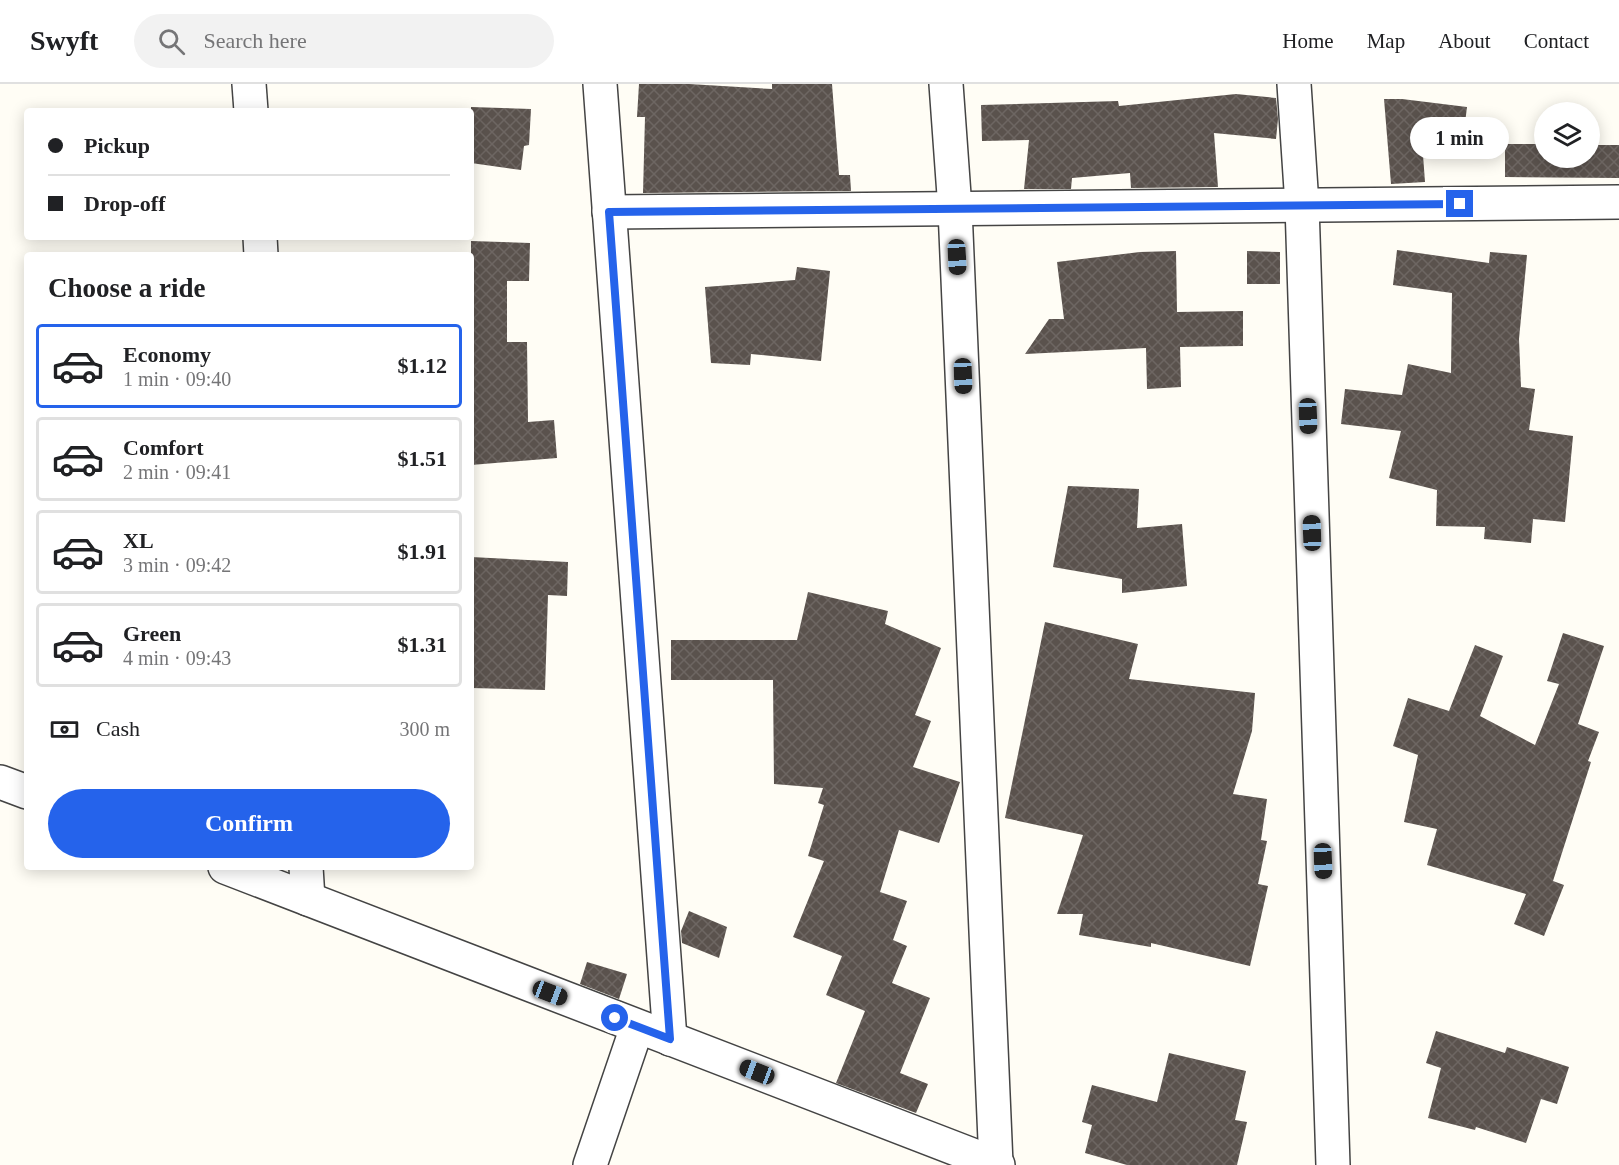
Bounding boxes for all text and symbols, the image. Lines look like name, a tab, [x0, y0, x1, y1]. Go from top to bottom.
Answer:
search box	[134, 14, 554, 68]
text: Swyft	[30, 25, 98, 56]
icon: search	[155, 25, 188, 58]
text: Search here	[203, 28, 307, 53]
text: Home	[1282, 29, 1334, 53]
text: Map	[1367, 29, 1405, 53]
text: About	[1438, 29, 1491, 53]
text: Contact	[1524, 29, 1589, 53]
map controls	[1534, 102, 1600, 168]
button: layers	[1534, 102, 1600, 168]
callout: 1 min	[1410, 117, 1510, 159]
text: 1 min	[1435, 127, 1484, 149]
text: Pickup	[84, 133, 150, 158]
route end	[1446, 190, 1473, 217]
text: Drop-off	[84, 191, 165, 216]
car	[947, 239, 967, 275]
text: Choose a ride	[48, 273, 206, 303]
icon: car	[51, 339, 105, 393]
text: Economy	[123, 342, 211, 367]
text: $1.12	[398, 353, 447, 378]
car	[953, 358, 973, 394]
text: 1 min · 09:40	[123, 368, 231, 390]
car	[1298, 398, 1318, 434]
icon: car	[51, 432, 105, 486]
text: Comfort	[123, 435, 204, 460]
text: $1.51	[398, 446, 447, 471]
text: 2 min · 09:41	[123, 461, 231, 483]
car	[1302, 515, 1322, 551]
icon: car	[51, 525, 105, 579]
text: XL	[123, 528, 154, 553]
text: $1.91	[398, 539, 447, 564]
text: 3 min · 09:42	[123, 554, 231, 576]
icon: car	[51, 618, 105, 672]
text: Green	[123, 621, 181, 646]
text: $1.31	[398, 632, 447, 657]
text: 4 min · 09:43	[123, 647, 231, 669]
icon: cash	[48, 713, 81, 746]
text: Cash	[96, 716, 140, 741]
text: 300 m	[399, 718, 450, 740]
button: Confirm	[48, 789, 450, 858]
car	[1313, 843, 1333, 879]
car	[530, 978, 570, 1008]
route start	[601, 1004, 628, 1031]
car	[737, 1057, 777, 1087]

